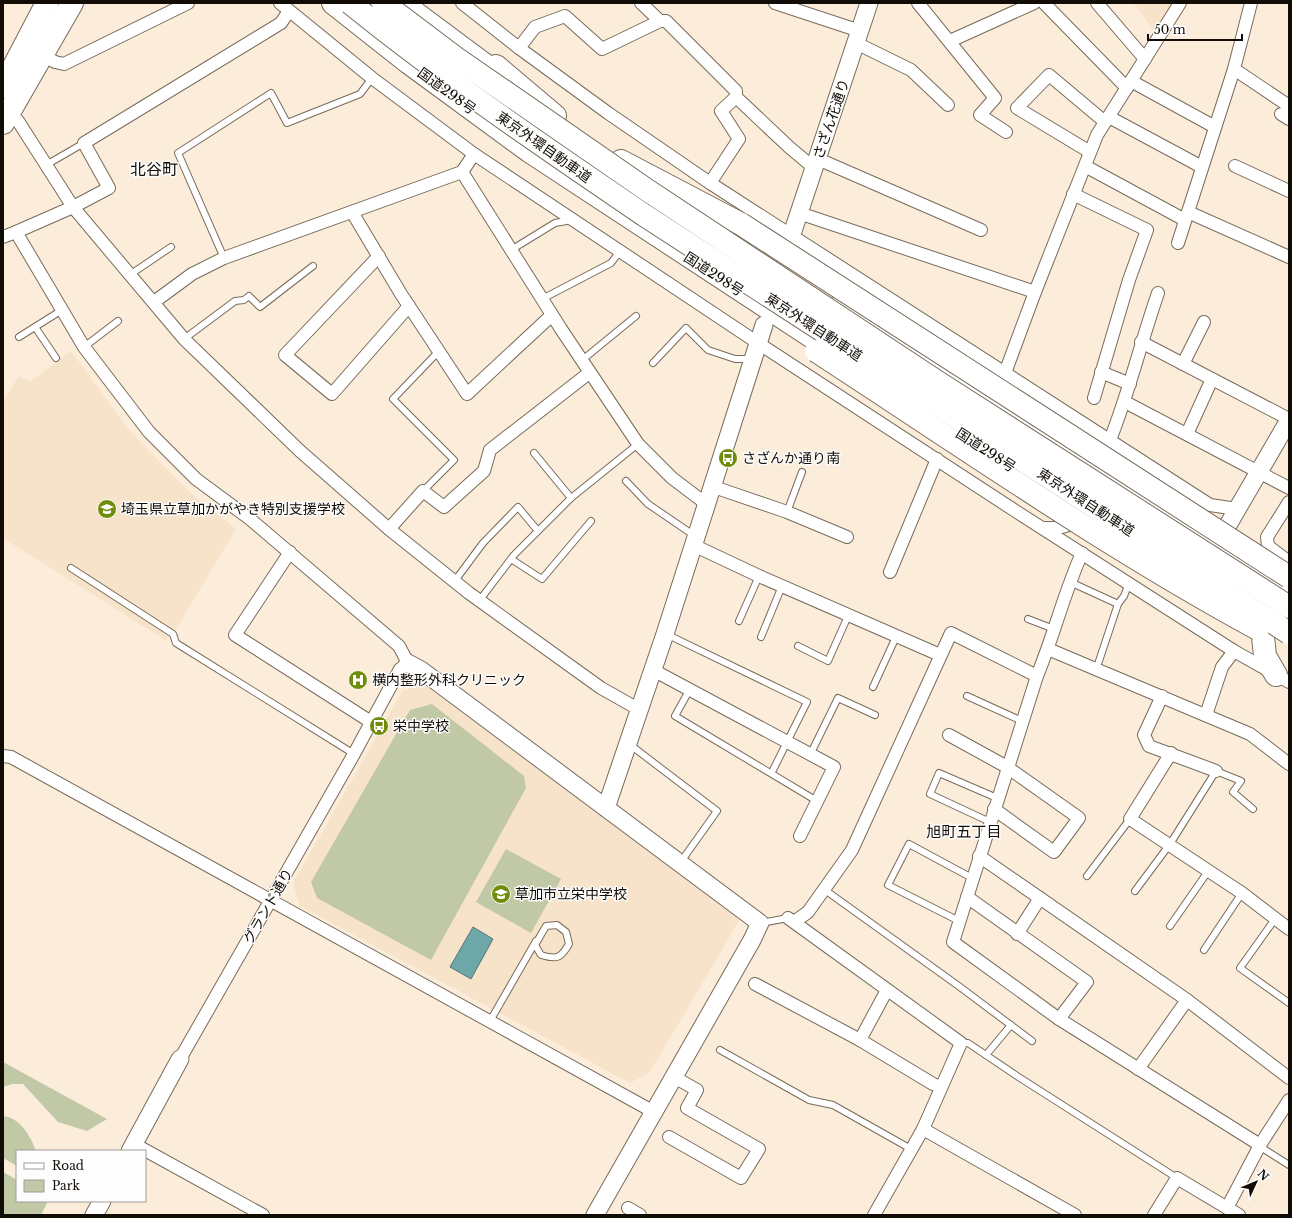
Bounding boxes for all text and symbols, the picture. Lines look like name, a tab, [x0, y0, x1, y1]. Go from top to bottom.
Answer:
scale bar	[1148, 16, 1242, 42]
text: 50 m	[1154, 22, 1186, 37]
street label: 国道298号	[414, 64, 480, 118]
street label: さざん花通り	[809, 76, 853, 162]
street label: 東京外環自動車道	[493, 108, 595, 186]
district label: 北谷町	[130, 159, 178, 179]
street label: 国道298号	[681, 248, 747, 300]
street label: 東京外環自動車道	[762, 289, 866, 365]
street label: 国道298号	[953, 424, 1019, 476]
bus stop icon: さざんか通り南	[717, 447, 739, 469]
place label: さざんか通り南	[742, 449, 840, 467]
street label: 東京外環自動車道	[1034, 464, 1138, 540]
school or university icon: 埼玉県立草加かがやき特別支援学校	[96, 498, 118, 520]
place label: 埼玉県立草加かがやき特別支援学校	[121, 500, 345, 518]
hospital icon: 横内整形外科クリニック	[347, 669, 369, 691]
place label: 横内整形外科クリニック	[372, 671, 526, 689]
bus stop icon: 栄中学校	[368, 715, 390, 737]
place label: 栄中学校	[393, 717, 449, 735]
district label: 旭町五丁目	[926, 822, 1002, 841]
street label: グランド通り	[239, 865, 297, 947]
school or university icon: 草加市立栄中学校	[490, 883, 512, 905]
place label: 草加市立栄中学校	[515, 885, 627, 903]
legend	[16, 1150, 146, 1202]
text: Road	[52, 1158, 84, 1173]
north arrow	[1236, 1162, 1276, 1202]
text: N	[1255, 1166, 1272, 1184]
text: Park	[52, 1178, 80, 1193]

